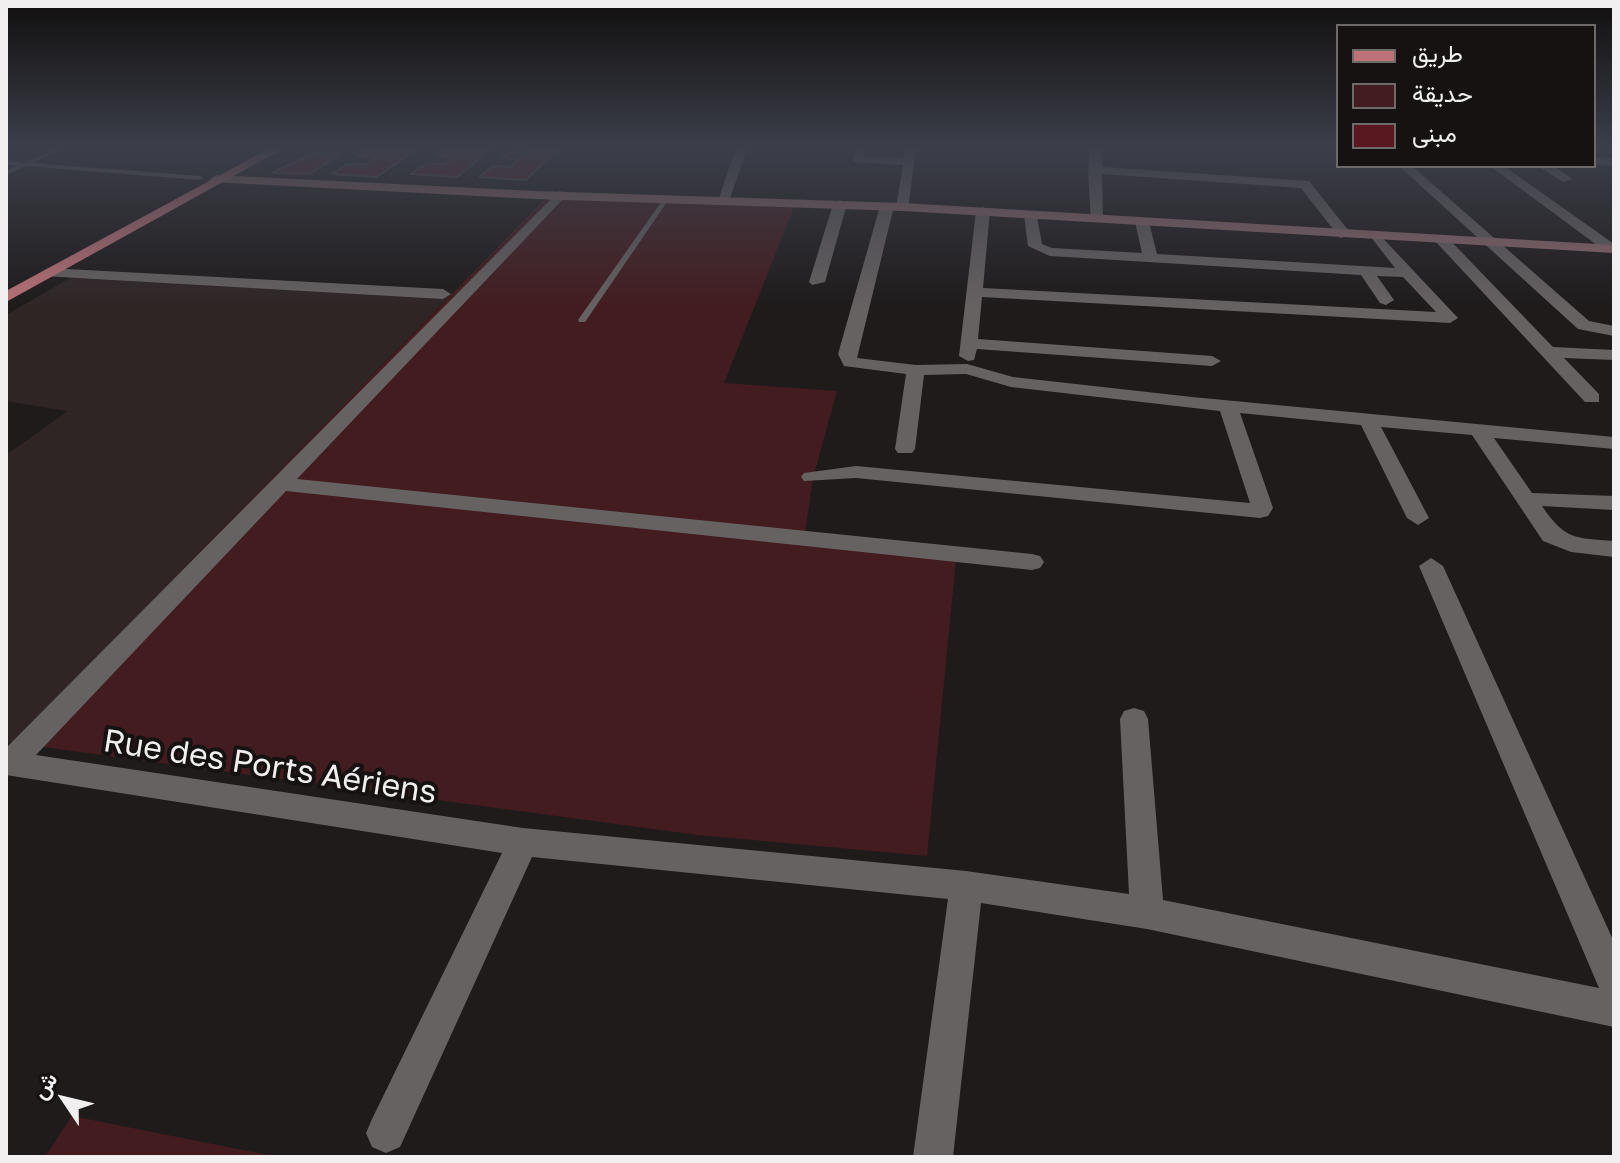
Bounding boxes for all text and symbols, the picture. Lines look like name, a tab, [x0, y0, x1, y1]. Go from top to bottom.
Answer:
legend	[1336, 24, 1596, 168]
text: طريق	[1412, 38, 1463, 67]
text: حديقة	[1412, 78, 1473, 107]
text: مبنى	[1412, 118, 1457, 147]
street label: Rue des Ports Aériens	[101, 722, 439, 812]
north arrow	[24, 1059, 104, 1139]
text: ش	[25, 1066, 63, 1104]

